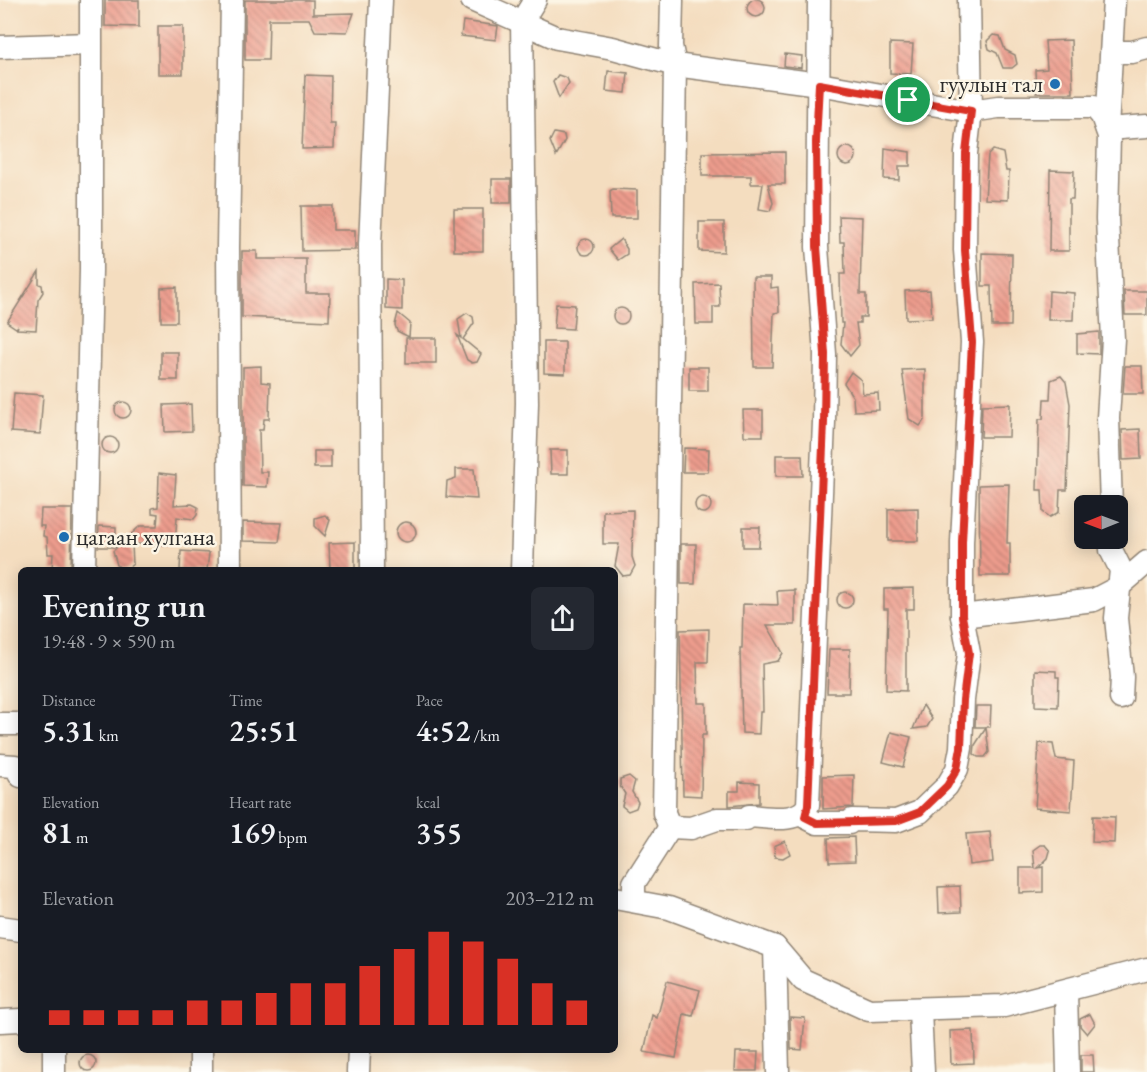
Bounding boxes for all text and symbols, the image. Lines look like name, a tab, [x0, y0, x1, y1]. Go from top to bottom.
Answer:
place label: гуулын тал	[940, 68, 1043, 99]
pin	[882, 74, 933, 125]
marker: гуулын тал	[1048, 77, 1062, 91]
icon: arrive	[891, 83, 924, 116]
north arrow	[1074, 495, 1128, 549]
map controls	[1074, 495, 1128, 549]
place label: цагаан хулгана	[76, 521, 215, 552]
marker: цагаан хулгана	[57, 530, 71, 544]
text: Evening run	[42, 584, 206, 627]
button: share	[531, 587, 594, 650]
text: 19:48 · 9 × 590 m	[42, 628, 175, 654]
text: Distance	[42, 690, 95, 711]
text: Time	[229, 690, 262, 711]
text: Pace	[416, 690, 443, 711]
text: 5.31	[42, 711, 95, 750]
text: 25:51	[229, 711, 299, 750]
text: 4:52	[416, 711, 470, 750]
text: km	[95, 725, 119, 746]
text: /km	[470, 725, 500, 746]
text: Elevation	[42, 792, 100, 813]
text: Heart rate	[229, 792, 291, 813]
text: kcal	[416, 792, 440, 813]
text: 81	[42, 813, 73, 852]
text: 169	[229, 813, 275, 852]
text: 355	[416, 813, 462, 852]
text: m	[73, 827, 88, 848]
text: bpm	[275, 827, 307, 848]
text: Elevation	[42, 885, 114, 911]
text: 203–212 m	[506, 885, 594, 911]

